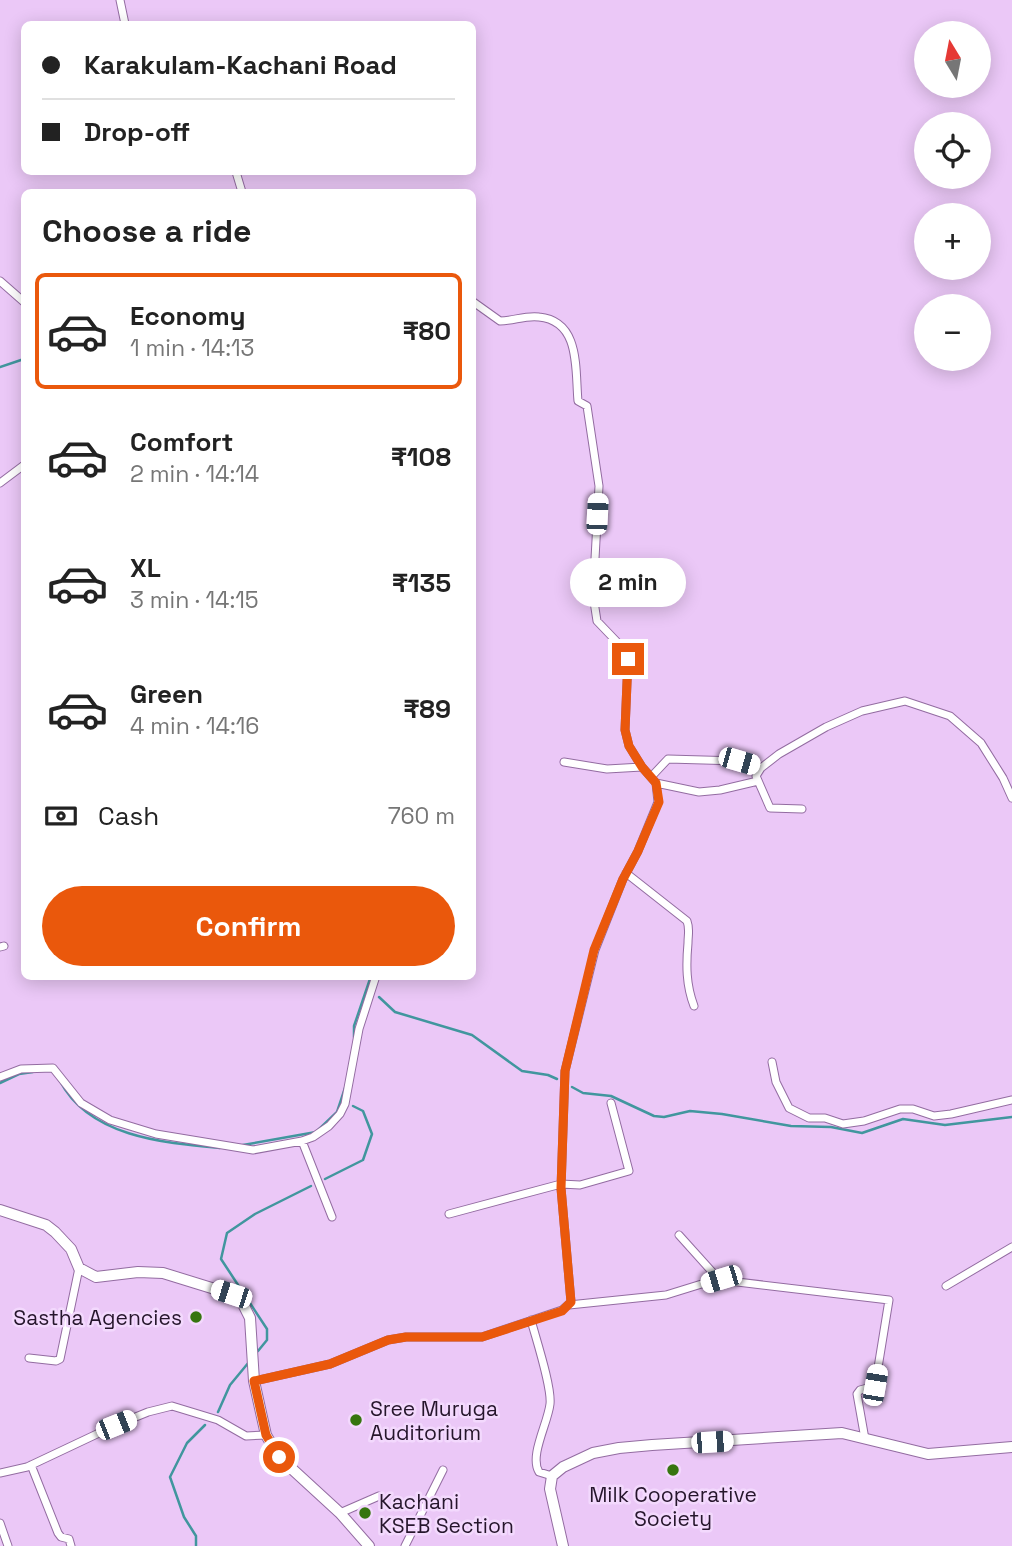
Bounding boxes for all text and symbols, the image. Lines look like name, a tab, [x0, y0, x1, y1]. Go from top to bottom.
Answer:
north arrow	[914, 21, 990, 98]
map controls	[914, 21, 991, 371]
text: Karakulam-Kachani Road	[84, 48, 397, 82]
button: locate	[914, 112, 991, 189]
text: Drop-off	[84, 115, 190, 149]
button: +	[914, 203, 991, 280]
text: Choose a ride	[42, 211, 252, 251]
button: −	[914, 294, 991, 371]
text: Economy	[130, 299, 246, 333]
icon: car	[46, 300, 109, 363]
text: ₹80	[402, 314, 451, 348]
text: 1 min · 14:13	[130, 333, 254, 363]
text: Comfort	[130, 425, 233, 459]
icon: car	[46, 426, 109, 489]
text: ₹108	[391, 440, 451, 474]
text: 2 min · 14:14	[130, 459, 259, 489]
car	[586, 492, 609, 536]
text: XL	[130, 551, 161, 585]
icon: car	[46, 552, 109, 615]
callout: 2 min	[570, 558, 686, 606]
text: ₹135	[392, 566, 451, 600]
text: 2 min	[598, 567, 658, 597]
text: 3 min · 14:15	[130, 585, 259, 615]
route end	[612, 643, 644, 675]
text: Green	[130, 677, 203, 711]
icon: car	[46, 678, 109, 741]
text: ₹89	[403, 692, 451, 726]
text: 4 min · 14:16	[130, 711, 259, 741]
car	[716, 745, 763, 777]
icon: cash	[42, 797, 80, 835]
text: Cash	[98, 799, 159, 833]
text: 760 m	[388, 801, 455, 831]
button: Confirm	[42, 886, 455, 966]
car	[698, 1263, 745, 1295]
car	[208, 1278, 255, 1310]
place label: Sastha Agencies	[13, 1304, 182, 1331]
marker: Sastha Agencies	[188, 1309, 204, 1325]
car	[862, 1362, 889, 1408]
place label: Sree Muruga Auditorium	[370, 1395, 498, 1446]
car	[93, 1407, 140, 1443]
marker: Sree Muruga Auditorium	[348, 1412, 364, 1428]
car	[691, 1430, 734, 1454]
route start	[263, 1441, 295, 1473]
marker: Milk Cooperative Society	[665, 1462, 681, 1478]
place label: Milk Cooperative Society	[589, 1481, 757, 1532]
place label: Kachani KSEB Section	[379, 1488, 514, 1539]
marker: Kachani KSEB Section	[357, 1505, 373, 1521]

